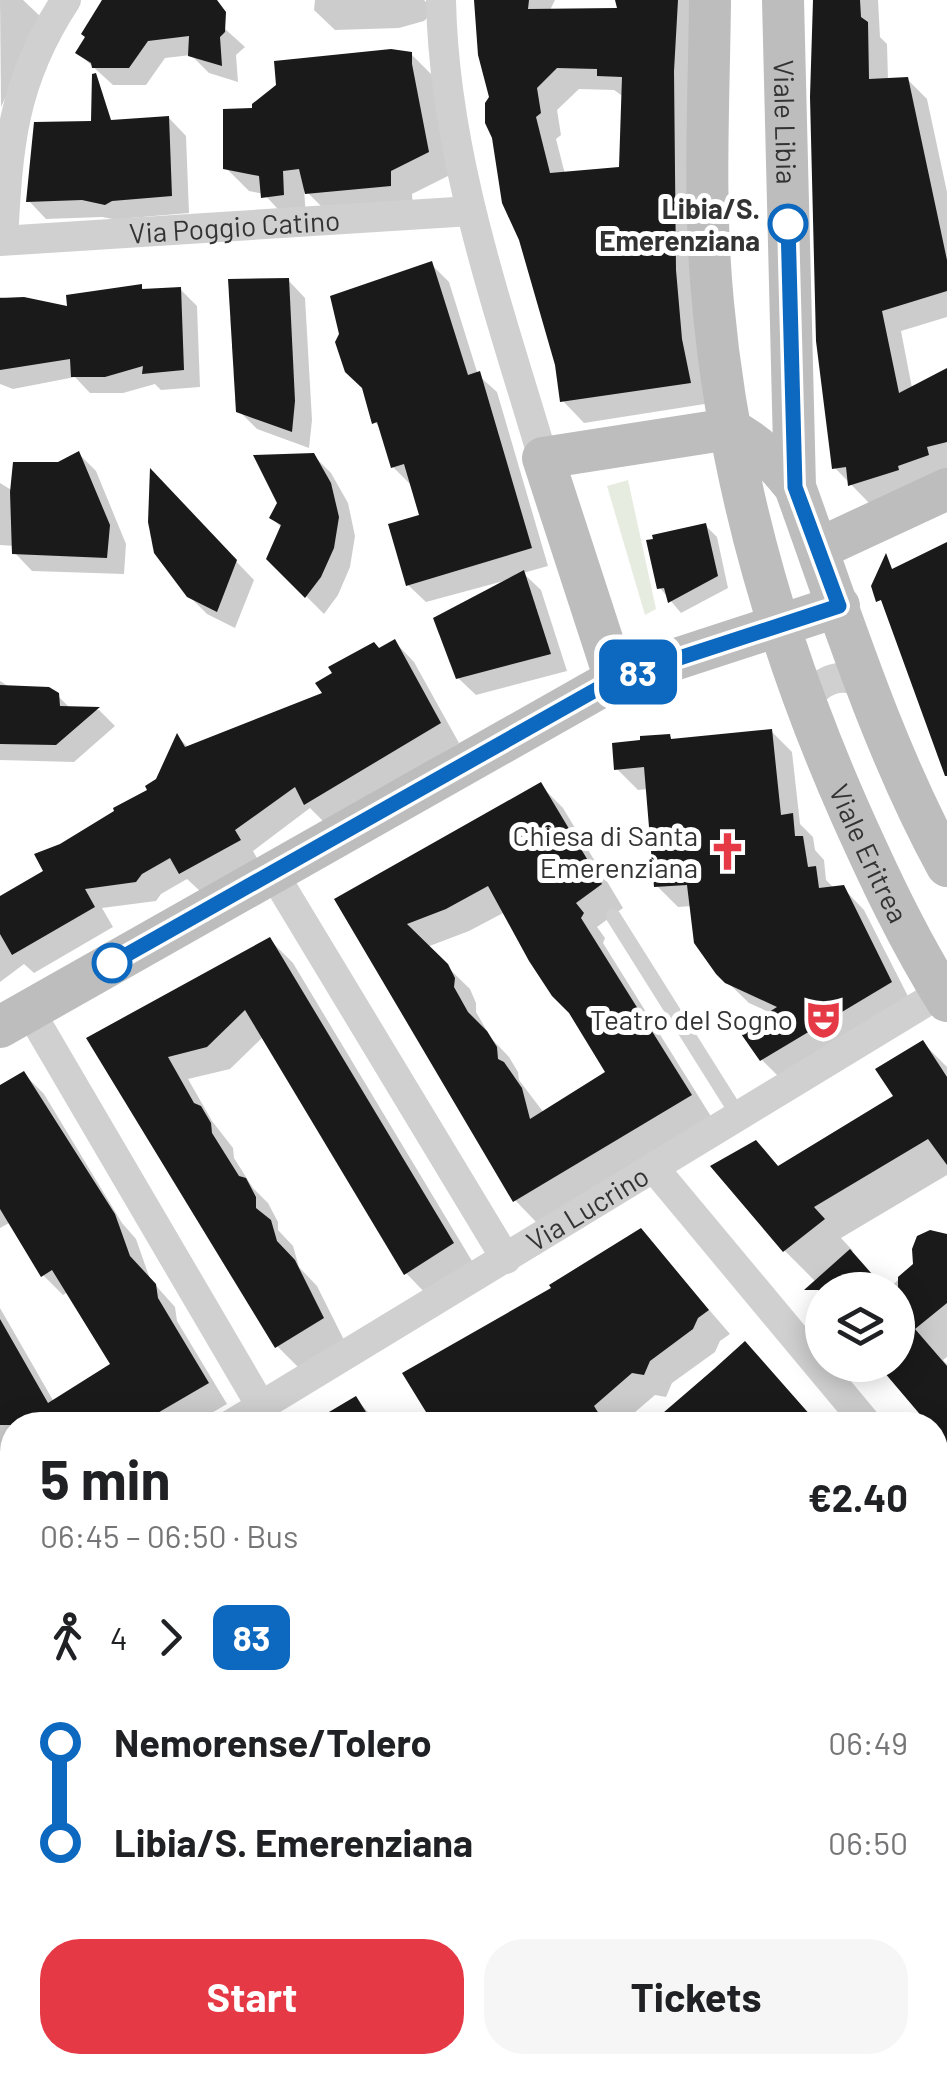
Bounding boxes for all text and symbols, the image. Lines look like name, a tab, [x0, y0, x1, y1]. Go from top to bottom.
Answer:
street label: Viale Libia	[767, 59, 805, 185]
place label: Libia/S. Emerenziana	[599, 191, 760, 257]
street label: Via Poggio Catino	[128, 202, 341, 250]
marker: Libia/S. Emerenziana	[769, 205, 807, 243]
line badge: 83	[593, 640, 683, 704]
text: 83	[619, 651, 657, 693]
street label: Viale Eritrea	[823, 779, 916, 928]
place label: Chiesa di Santa Emerenziana	[512, 818, 698, 884]
church icon: Chiesa di Santa Emerenziana	[707, 830, 749, 872]
unlabelled marker	[93, 944, 131, 982]
theatre icon: Teatro del Sogno	[802, 998, 844, 1040]
place label: Teatro del Sogno	[590, 1002, 793, 1036]
street label: Via Lucrino	[520, 1158, 654, 1258]
map controls	[805, 1272, 915, 1382]
button: layers	[805, 1272, 915, 1382]
text: 5 min	[40, 1445, 171, 1511]
text: €2.40	[808, 1474, 908, 1520]
text: 06:45 – 06:50 · Bus	[40, 1516, 298, 1554]
icon: walk	[40, 1610, 95, 1665]
icon: forward	[143, 1610, 198, 1665]
text: 83	[233, 1616, 270, 1658]
text: 4	[110, 1618, 128, 1656]
text: Nemorense/Tolero	[114, 1719, 432, 1765]
text: 06:49	[828, 1723, 908, 1761]
text: Libia/S. Emerenziana	[114, 1819, 473, 1865]
text: 06:50	[828, 1823, 908, 1861]
button: Start	[40, 1939, 464, 2054]
button: Tickets	[484, 1939, 908, 2054]

